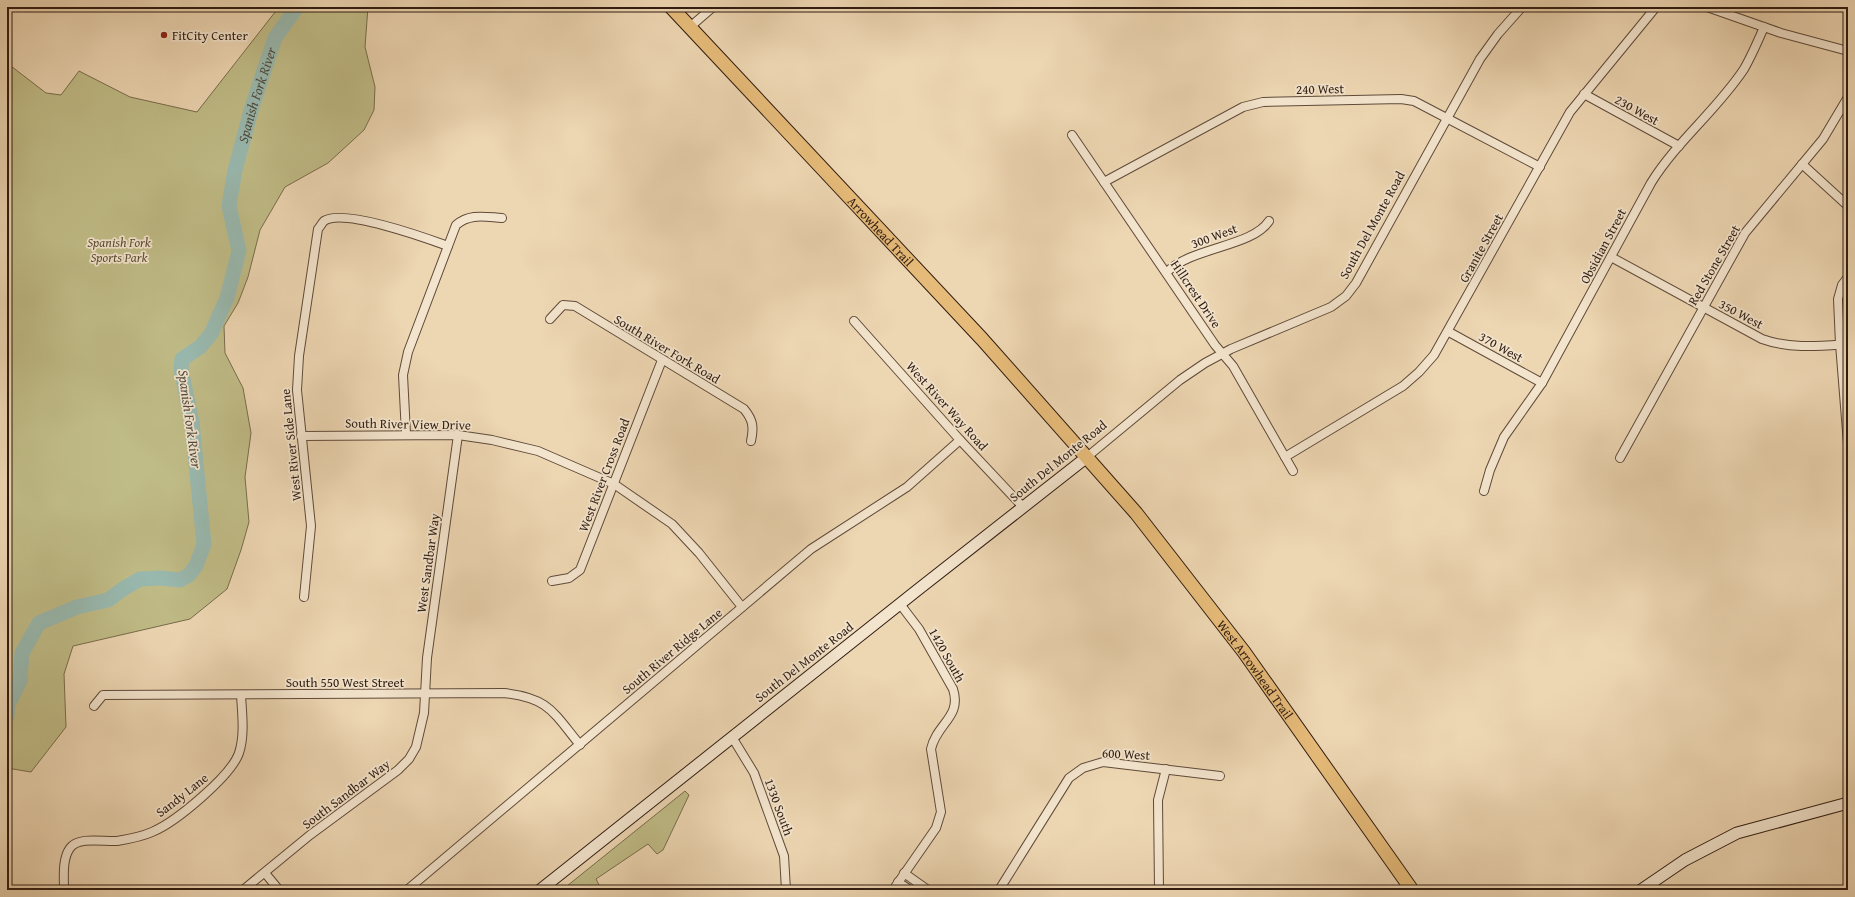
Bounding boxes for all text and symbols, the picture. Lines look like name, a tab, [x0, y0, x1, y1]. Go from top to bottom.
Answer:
place label: FitCity Center	[172, 26, 248, 45]
marker: FitCity Center	[159, 30, 169, 40]
water label: Spanish Fork River	[233, 44, 282, 145]
street label: 240 West	[1296, 79, 1345, 99]
street label: 230 West	[1611, 90, 1663, 130]
street label: South Del Monte Road	[1334, 168, 1410, 282]
street label: Arrowhead Trail	[843, 192, 919, 270]
street label: Obsidian Street	[1575, 204, 1631, 287]
street label: Granite Street	[1454, 210, 1508, 286]
street label: 300 West	[1188, 219, 1240, 253]
street label: Red Stone Street	[1683, 221, 1745, 309]
park label: Spanish Fork Sports Park	[87, 233, 151, 267]
street label: Hillcrest Drive	[1166, 256, 1226, 332]
street label: 350 West	[1715, 294, 1767, 334]
street label: South River Fork Road	[610, 310, 724, 388]
street label: 370 West	[1475, 327, 1527, 367]
street label: West River Way Road	[902, 357, 992, 455]
water label: Spanish Fork River	[173, 368, 207, 470]
street label: West River Side Lane	[276, 388, 306, 502]
street label: South River View Drive	[345, 413, 471, 435]
street label: West River Cross Road	[574, 415, 634, 534]
street label: South Del Monte Road	[1005, 416, 1111, 506]
street label: West Sandbar Way	[412, 512, 444, 614]
street label: South River Ridge Lane	[618, 603, 726, 699]
street label: West Arrowhead Trail	[1213, 616, 1298, 723]
street label: South Del Monte Road	[751, 617, 857, 707]
street label: 1420 South	[924, 624, 970, 686]
street label: South 550 West Street	[286, 673, 405, 692]
street label: 600 West	[1102, 743, 1151, 765]
street label: South Sandbar Way	[298, 754, 394, 833]
street label: Sandy Lane	[152, 768, 212, 822]
street label: 1330 South	[760, 776, 798, 839]

